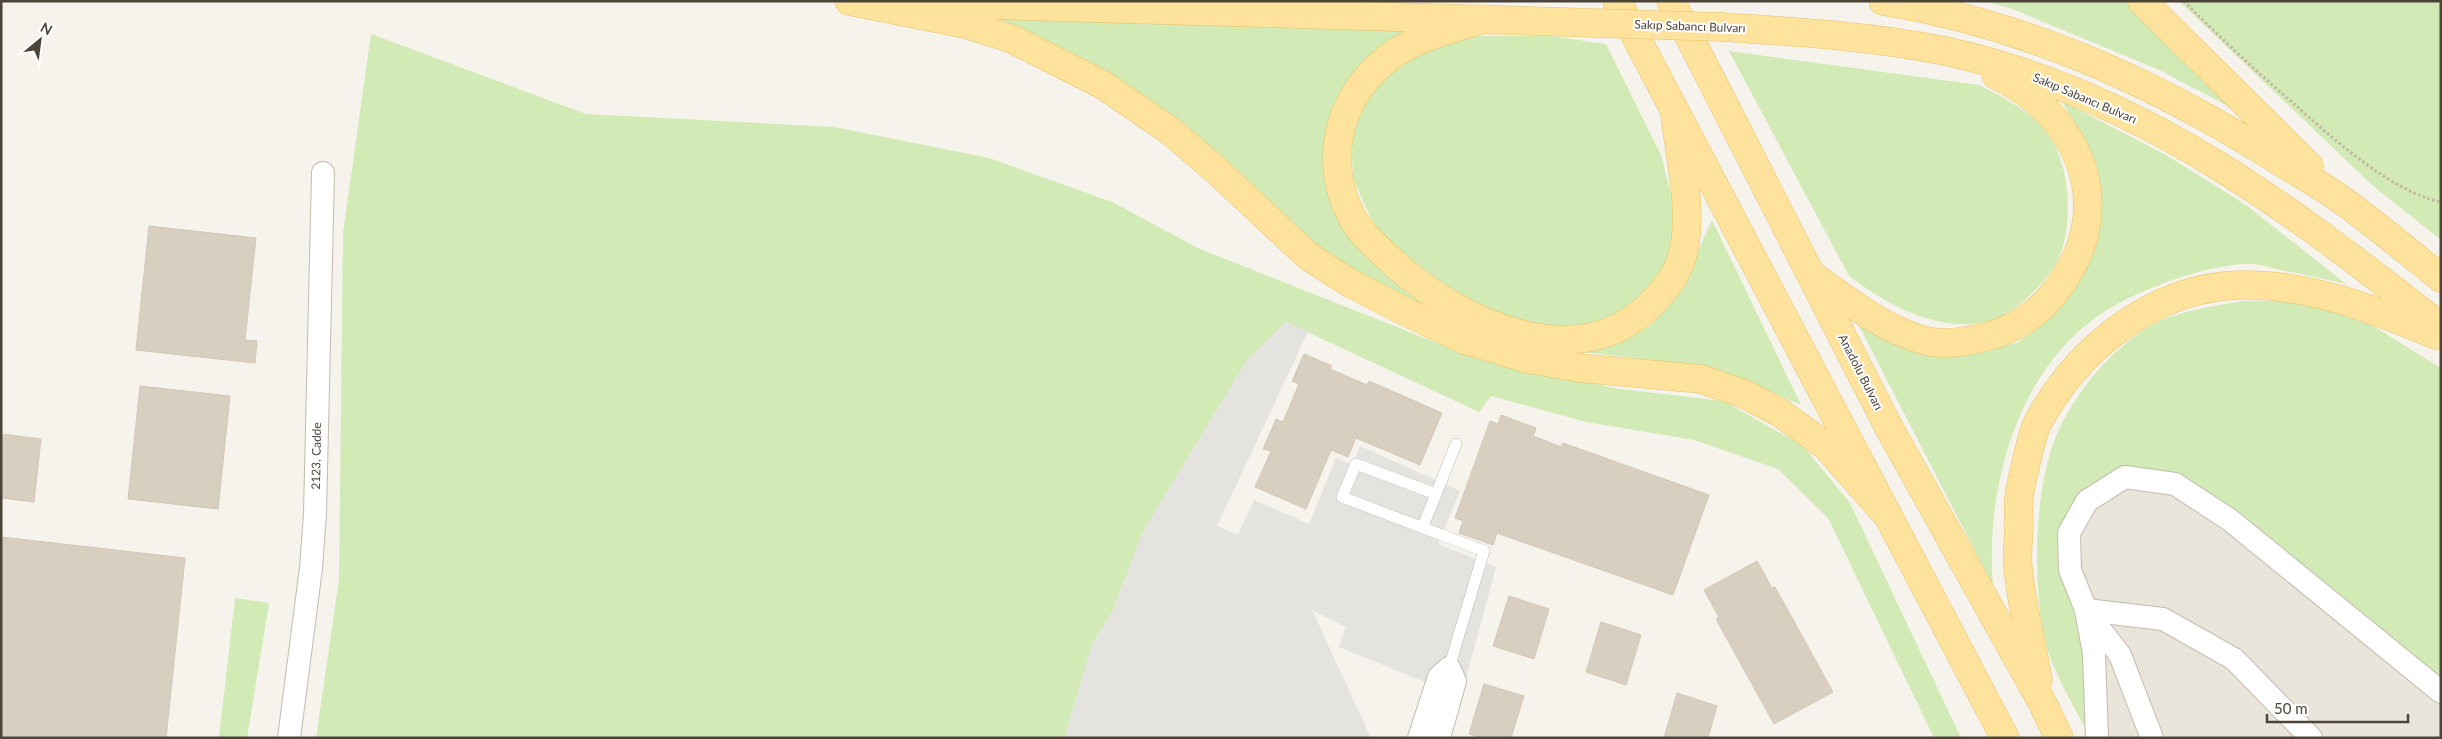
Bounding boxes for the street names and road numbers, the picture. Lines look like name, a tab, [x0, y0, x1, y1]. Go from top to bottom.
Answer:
street label: Sakıp Sabancı Bulvarı	[1634, 17, 1746, 35]
street label: Sakıp Sabancı Bulvarı	[2031, 69, 2139, 127]
street label: Anadolu Bulvarı	[1835, 331, 1887, 413]
street label: 2123. Cadde	[308, 422, 324, 490]

